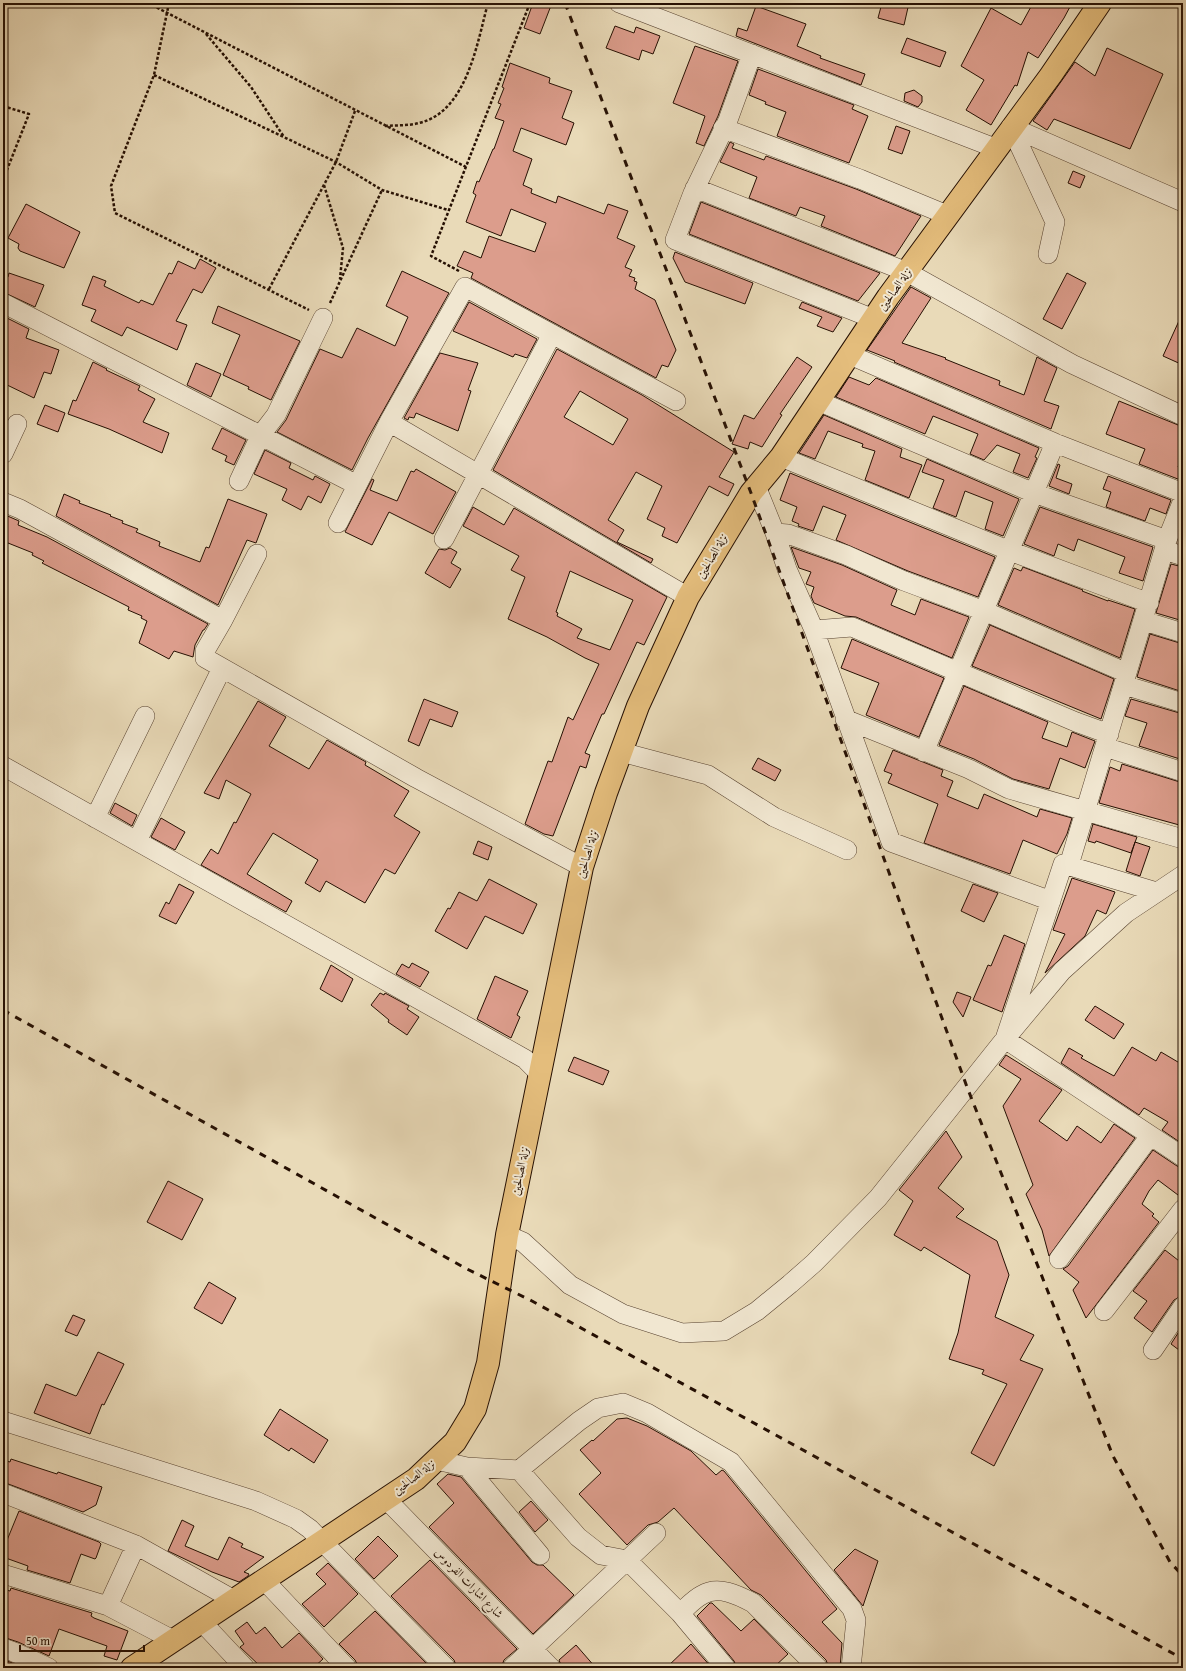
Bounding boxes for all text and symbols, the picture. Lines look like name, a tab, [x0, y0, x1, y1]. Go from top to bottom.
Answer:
street label: نزلة الصالحين	[873, 263, 916, 314]
street label: نزلة الصالحين	[692, 530, 731, 581]
street label: نزلة الصالحين	[572, 828, 602, 880]
street label: نزلة الصالحين	[506, 1145, 533, 1197]
street label: نزلة الصالحين	[389, 1455, 439, 1499]
street label: شارع اشارات الفردوس	[429, 1544, 508, 1624]
scale bar	[20, 1627, 144, 1653]
text: 50 m	[26, 1632, 50, 1649]

